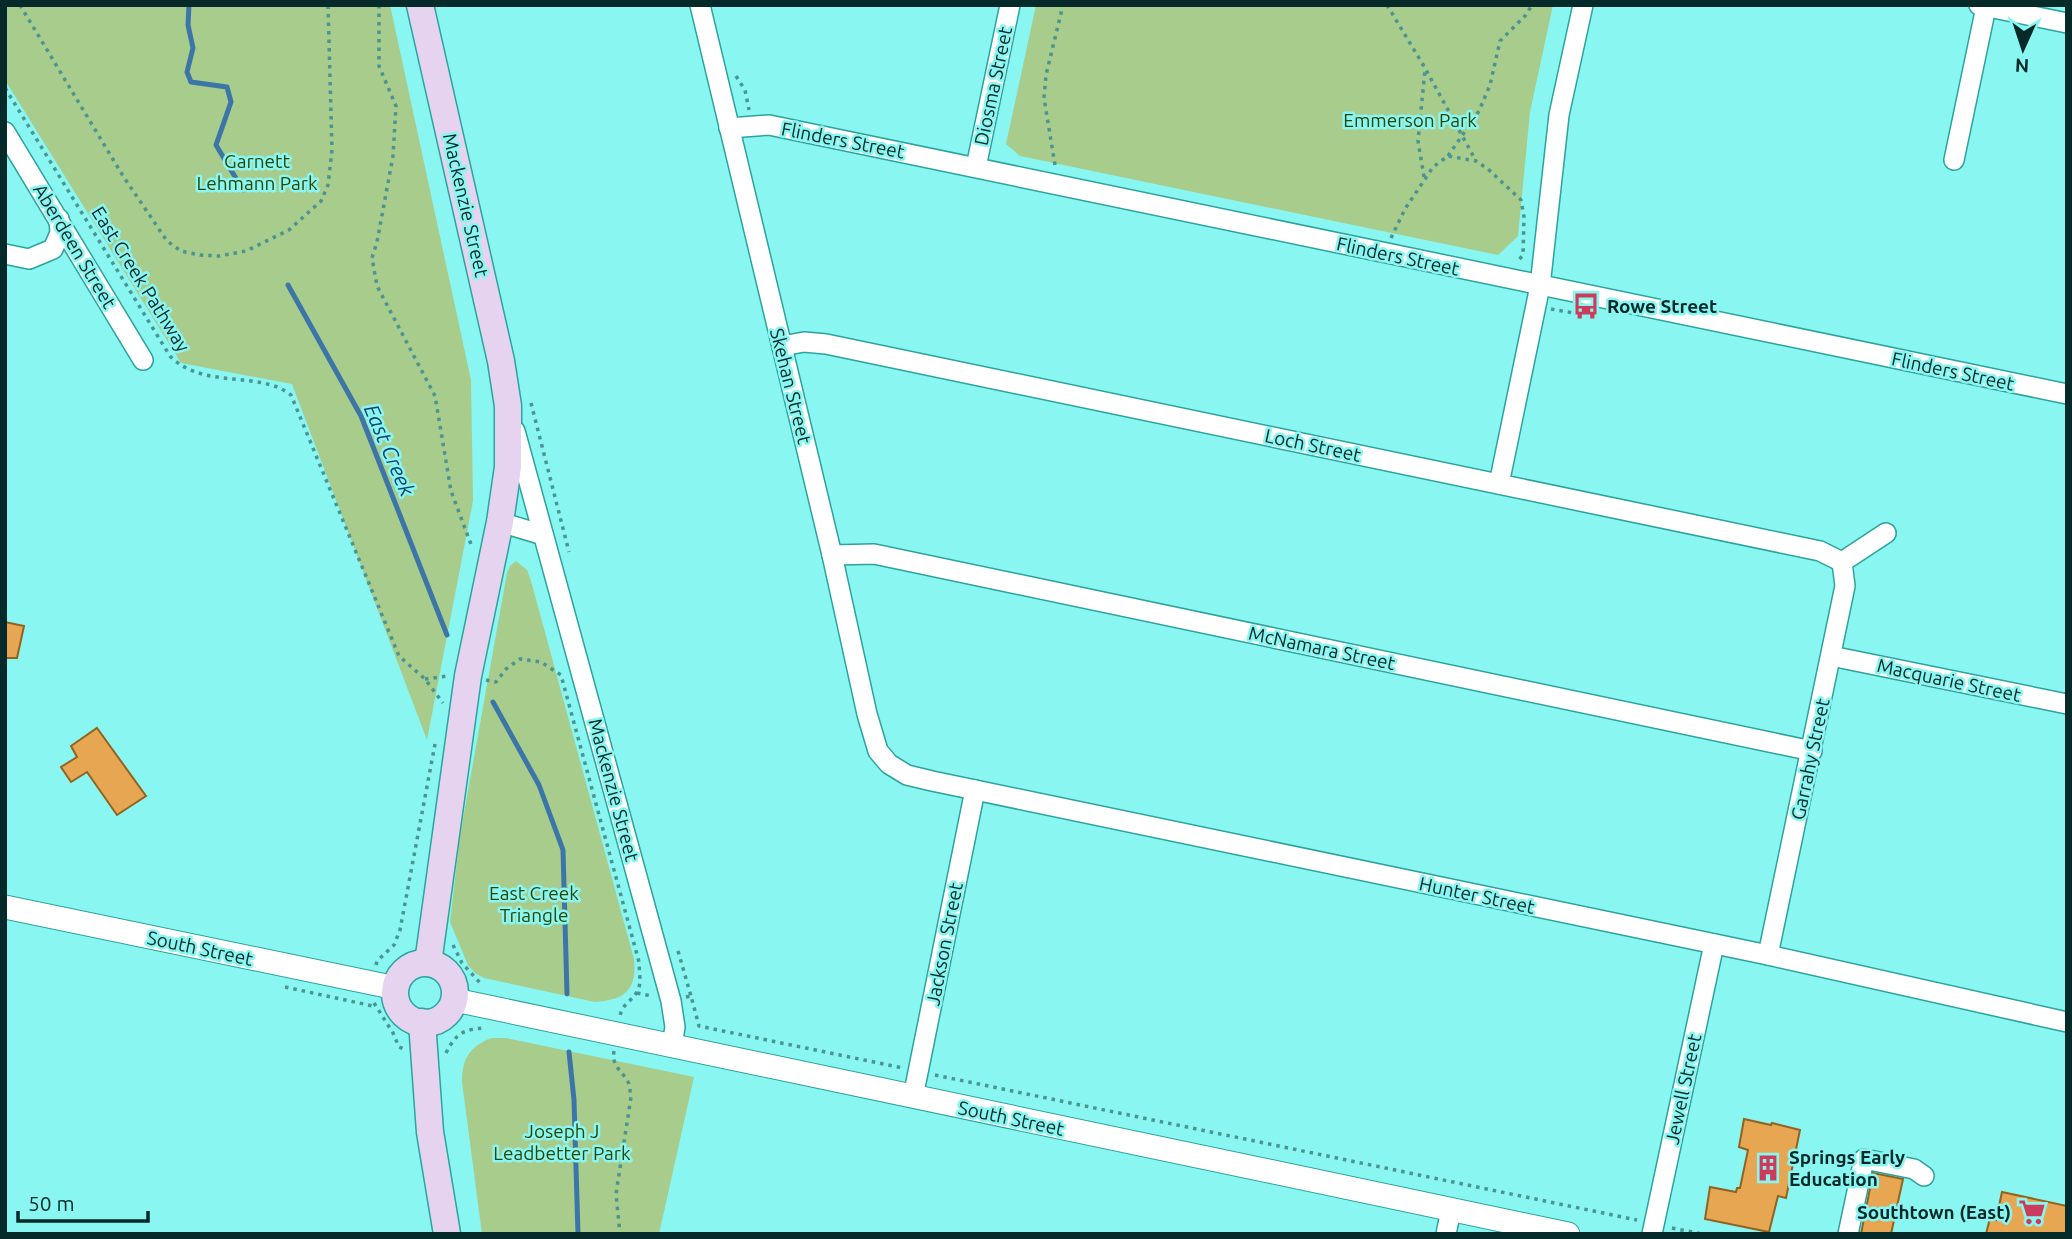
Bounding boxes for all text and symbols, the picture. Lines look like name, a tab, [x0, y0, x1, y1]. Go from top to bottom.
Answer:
north arrow	[1988, 14, 2058, 84]
street label: Diosma Street	[970, 24, 1016, 147]
text: N	[2014, 55, 2030, 77]
park label: Emmerson Park	[1343, 109, 1477, 131]
street label: Flinders Street	[780, 117, 907, 163]
street label: Mackenzie Street	[439, 131, 493, 280]
park label: Garnett Lehmann Park	[197, 150, 318, 194]
street label: Aberdeen Street	[29, 180, 121, 313]
street label: East Creek Pathway	[87, 202, 195, 356]
street label: Flinders Street	[1335, 232, 1462, 280]
bus stop icon: Rowe Street	[1571, 291, 1601, 321]
place label: Rowe Street	[1607, 295, 1717, 317]
street label: Skehan Street	[766, 326, 816, 447]
street label: Flinders Street	[1890, 347, 2017, 395]
water label: East Creek	[360, 400, 420, 500]
street label: Loch Street	[1263, 424, 1364, 466]
street label: McNamara Street	[1247, 622, 1398, 674]
street label: Macquarie Street	[1875, 654, 2023, 706]
street label: Garrahy Street	[1786, 696, 1834, 822]
street label: Mackenzie Street	[584, 716, 644, 864]
street label: Hunter Street	[1417, 872, 1537, 918]
street label: Jackson Street	[921, 880, 967, 1008]
park label: East Creek Triangle	[489, 882, 579, 926]
street label: South Street	[145, 926, 255, 970]
street label: Jewell Street	[1661, 1031, 1706, 1146]
street label: South Street	[956, 1096, 1066, 1140]
park label: Joseph J Leadbetter Park	[493, 1120, 631, 1164]
place label: Springs Early Education	[1789, 1146, 1905, 1190]
building icon: Springs Early Education	[1753, 1153, 1783, 1183]
scale bar	[18, 1180, 147, 1224]
text: 50 m	[28, 1191, 75, 1215]
supermarket icon: Southtown (East)	[2017, 1197, 2047, 1227]
place label: Southtown (East)	[1857, 1201, 2011, 1223]

